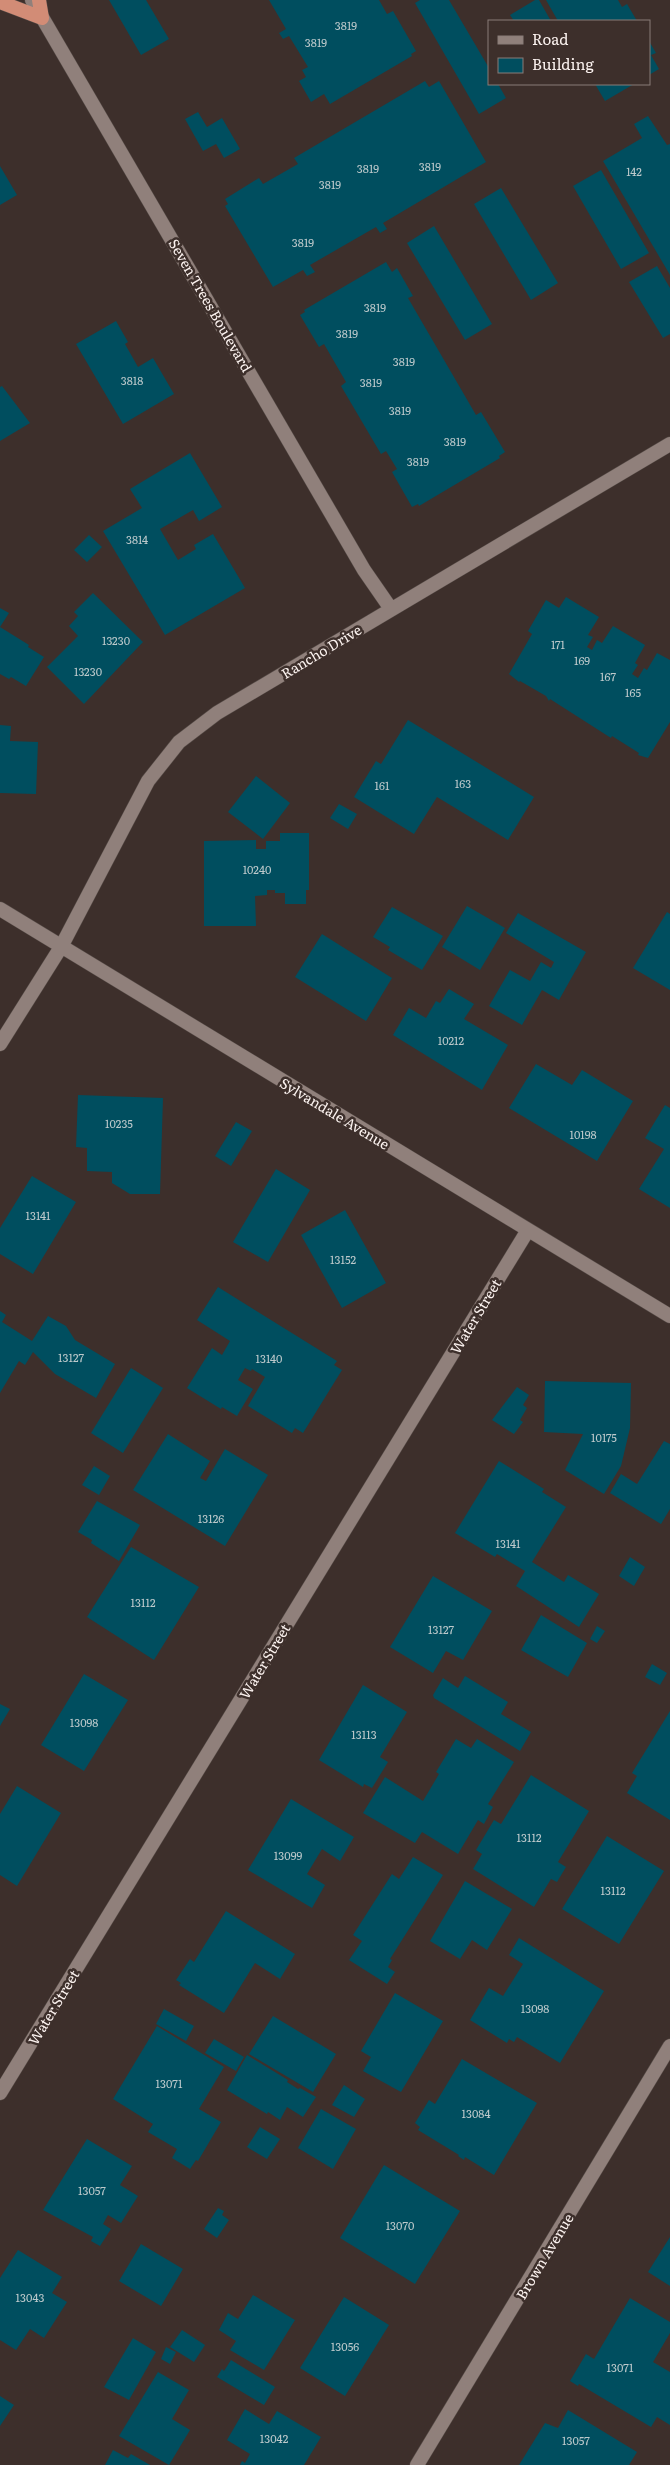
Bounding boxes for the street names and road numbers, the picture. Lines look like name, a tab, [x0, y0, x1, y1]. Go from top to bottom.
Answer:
street label: Seven Trees Boulevard	[165, 235, 258, 376]
street label: Rancho Drive	[277, 619, 365, 683]
street label: Sylvandale Avenue	[276, 1072, 394, 1154]
street label: Water Street	[445, 1274, 505, 1357]
street label: Water Street	[234, 1619, 294, 1702]
street label: Water Street	[23, 1965, 83, 2048]
street label: Brown Avenue	[510, 2209, 578, 2303]

